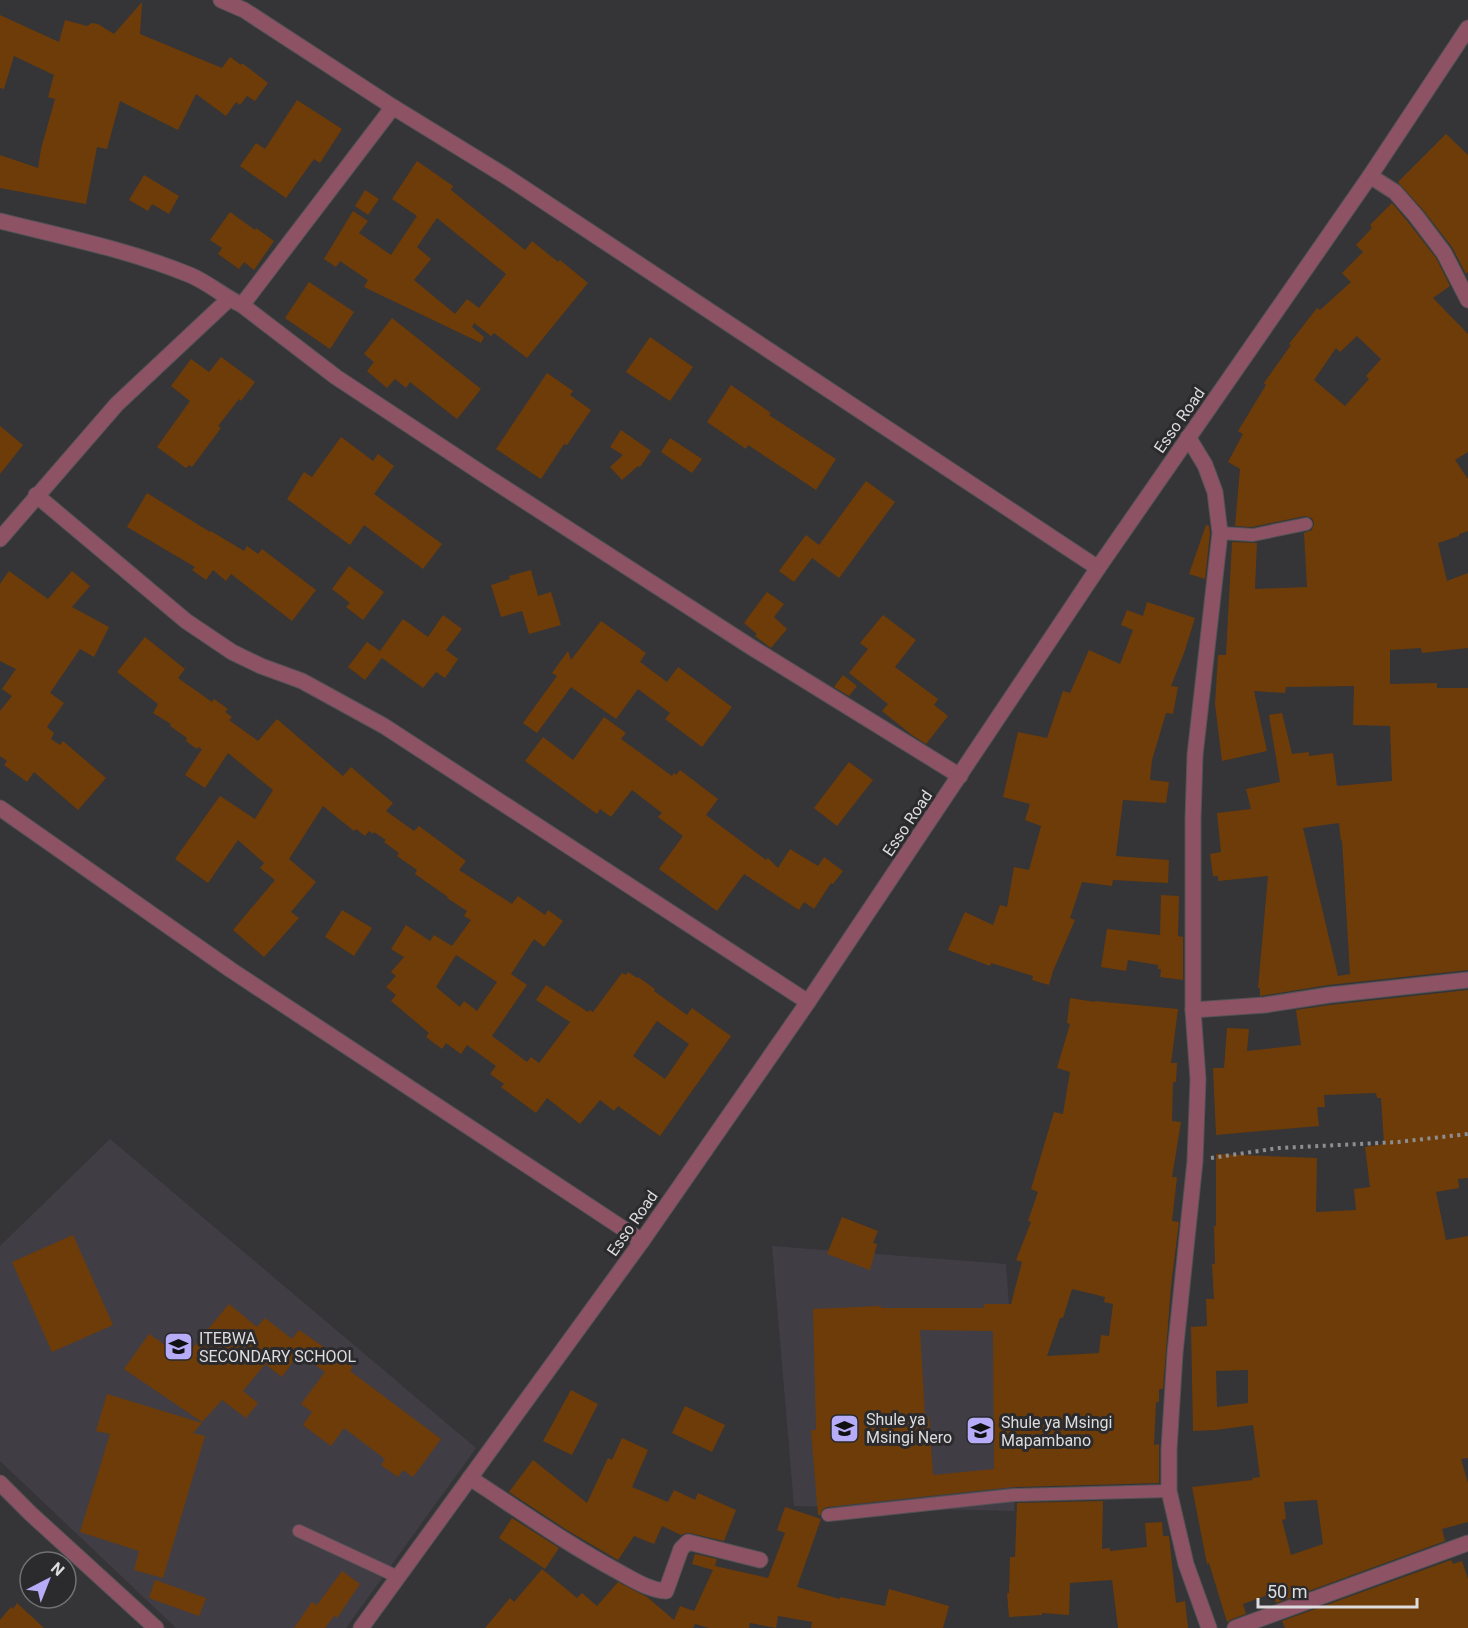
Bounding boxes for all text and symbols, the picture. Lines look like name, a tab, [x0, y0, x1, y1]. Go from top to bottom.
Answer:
street label: Esso Road	[1150, 384, 1209, 457]
street label: Esso Road	[878, 787, 936, 860]
street label: Esso Road	[603, 1187, 662, 1260]
place label: ITEBWA SECONDARY SCHOOL	[199, 1329, 357, 1366]
school or university icon: ITEBWA SECONDARY SCHOOL	[162, 1331, 194, 1363]
place label: Shule ya Msingi Nero	[866, 1410, 952, 1447]
school or university icon: Shule ya Msingi Nero	[829, 1412, 861, 1444]
place label: Shule ya Msingi Mapambano	[1001, 1413, 1112, 1450]
school or university icon: Shule ya Msingi Mapambano	[964, 1415, 996, 1447]
north arrow	[18, 1550, 78, 1610]
text: N	[47, 1558, 68, 1580]
scale bar	[1258, 1571, 1417, 1609]
text: 50 m	[1267, 1581, 1307, 1602]

